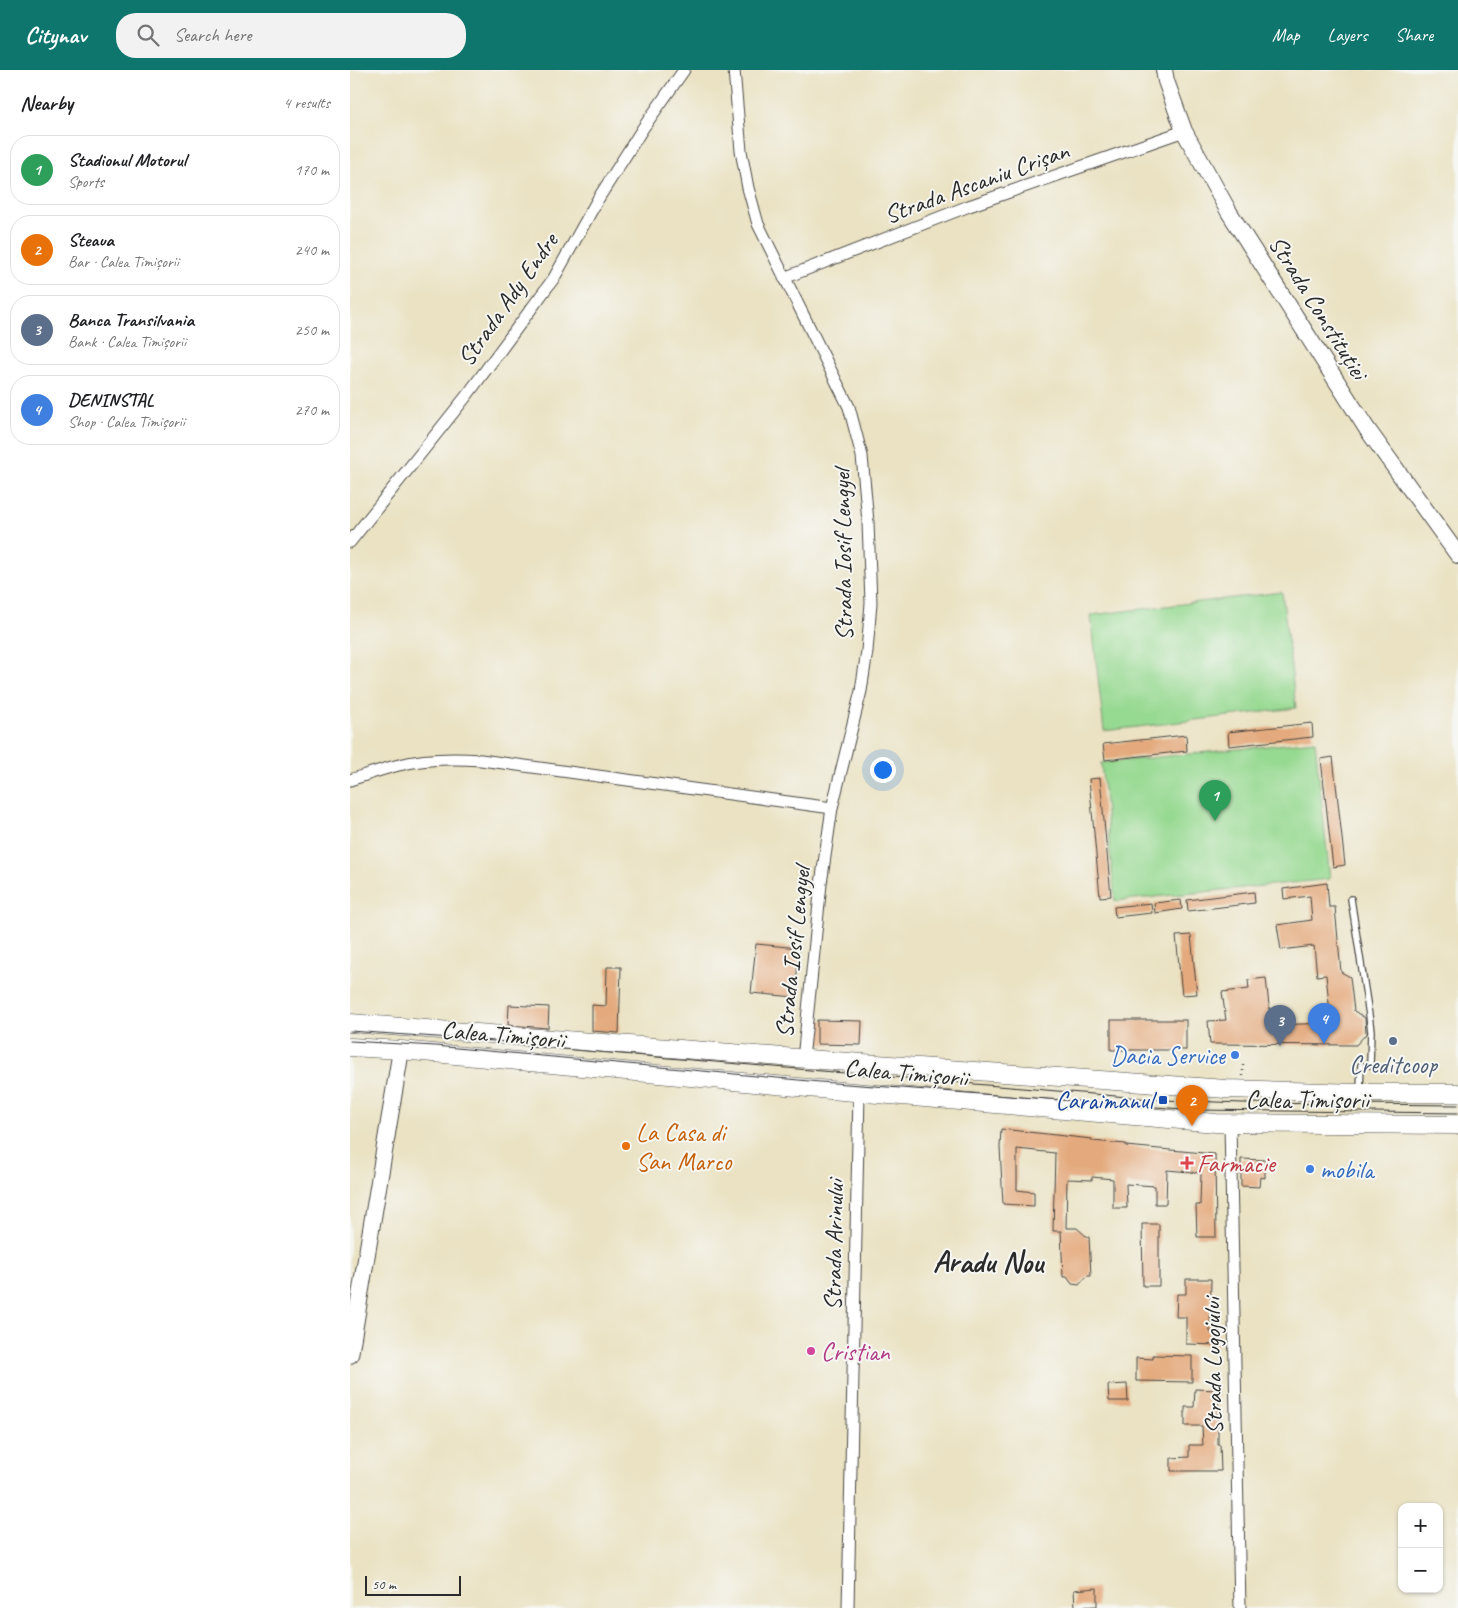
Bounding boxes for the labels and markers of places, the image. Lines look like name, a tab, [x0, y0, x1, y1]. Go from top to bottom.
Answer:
pin: 1	[1199, 780, 1231, 821]
pin: 4	[1308, 1003, 1340, 1044]
pin: 3	[1264, 1005, 1296, 1046]
marker: Creditcoop	[1387, 1035, 1399, 1047]
place label: Dacia Service	[1111, 1040, 1227, 1072]
marker: Dacia Service	[1229, 1049, 1241, 1061]
place label: Creditcoop	[1349, 1049, 1438, 1081]
place label: Caraimanul	[1056, 1085, 1158, 1117]
pin: 2	[1176, 1085, 1208, 1126]
marker: Caraimanul	[1157, 1094, 1169, 1106]
place label: La Casa di San Marco	[636, 1117, 732, 1178]
marker: La Casa di San Marco	[620, 1140, 632, 1152]
place label: Farmacie	[1197, 1148, 1277, 1180]
place label: mobila	[1320, 1154, 1376, 1186]
marker: Farmacie	[1181, 1157, 1193, 1169]
marker: mobila	[1304, 1163, 1316, 1175]
place label: Cristian	[821, 1336, 890, 1368]
marker: Cristian	[805, 1345, 817, 1357]

